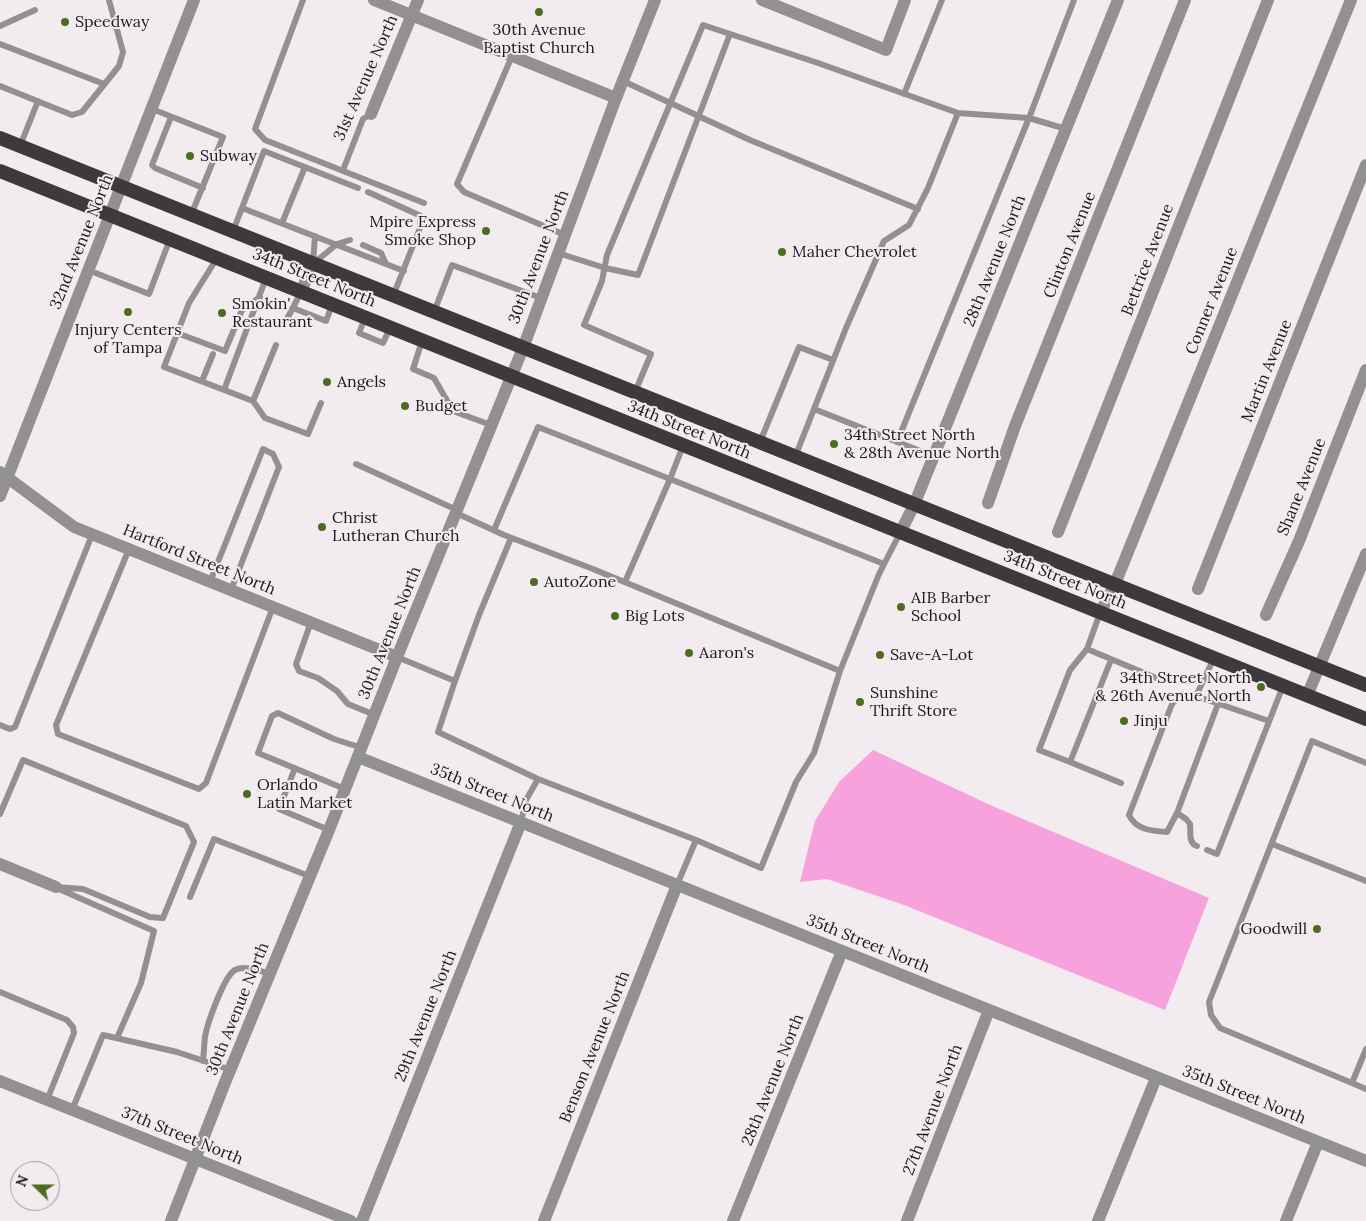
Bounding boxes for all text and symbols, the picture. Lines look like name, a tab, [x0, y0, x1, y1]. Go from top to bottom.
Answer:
marker: 30th Avenue Baptist Church	[533, 6, 545, 18]
place label: Speedway	[75, 12, 149, 32]
street label: 31st Avenue North	[330, 12, 402, 144]
marker: Speedway	[59, 16, 71, 28]
place label: 30th Avenue Baptist Church	[483, 20, 595, 58]
place label: Subway	[200, 146, 257, 166]
marker: Subway	[184, 150, 196, 162]
street label: 32nd Avenue North	[46, 172, 118, 312]
street label: 30th Avenue North	[505, 187, 573, 327]
street label: Clinton Avenue	[1040, 189, 1100, 301]
street label: 28th Avenue North	[960, 192, 1030, 330]
street label: Bettrice Avenue	[1118, 201, 1178, 319]
place label: Mpire Express Smoke Shop	[369, 212, 476, 250]
marker: Mpire Express Smoke Shop	[480, 225, 492, 237]
place label: Maher Chevrolet	[792, 242, 917, 262]
street label: 34th Street North	[250, 244, 378, 312]
street label: Conner Avenue	[1182, 245, 1242, 357]
marker: Maher Chevrolet	[776, 246, 788, 258]
place label: Smokin' Restaurant	[232, 294, 313, 332]
marker: Injury Centers of Tampa	[122, 306, 134, 318]
marker: Smokin' Restaurant	[216, 307, 228, 319]
street label: Martin Avenue	[1238, 317, 1296, 425]
place label: Injury Centers of Tampa	[74, 320, 182, 358]
place label: Angels	[337, 372, 386, 392]
marker: Angels	[321, 376, 333, 388]
place label: Budget	[415, 396, 467, 416]
street label: 34th Street North	[625, 396, 753, 464]
marker: Budget	[399, 400, 411, 412]
place label: 34th Street North & 28th Avenue North	[844, 425, 1000, 463]
street label: Shane Avenue	[1274, 435, 1330, 539]
marker: 34th Street North & 28th Avenue North	[828, 438, 840, 450]
place label: Christ Lutheran Church	[332, 508, 459, 546]
street label: Hartford Street North	[120, 521, 278, 599]
marker: Christ Lutheran Church	[316, 521, 328, 533]
street label: 34th Street North	[1001, 546, 1129, 614]
street label: 30th Avenue North	[355, 564, 425, 702]
place label: AutoZone	[544, 572, 616, 592]
marker: AutoZone	[528, 576, 540, 588]
place label: AIB Barber School	[911, 588, 991, 626]
marker: AIB Barber School	[895, 601, 907, 613]
place label: Big Lots	[625, 606, 685, 626]
marker: Big Lots	[609, 610, 621, 622]
place label: Aaron's	[699, 643, 754, 663]
place label: Save-A-Lot	[890, 645, 973, 665]
marker: Aaron's	[683, 647, 695, 659]
marker: Save-A-Lot	[874, 649, 886, 661]
place label: 34th Street North & 26th Avenue North	[1095, 668, 1251, 706]
marker: 34th Street North & 26th Avenue North	[1255, 681, 1267, 693]
place label: Sunshine Thrift Store	[870, 683, 957, 721]
marker: Sunshine Thrift Store	[854, 696, 866, 708]
place label: Jinju	[1134, 711, 1168, 731]
marker: Jinju	[1118, 715, 1130, 727]
street label: 35th Street North	[427, 759, 557, 827]
place label: Orlando Latin Market	[257, 775, 352, 813]
marker: Orlando Latin Market	[241, 788, 253, 800]
street label: 35th Street North	[803, 910, 933, 978]
place label: Goodwill	[1241, 919, 1307, 939]
marker: Goodwill	[1311, 923, 1323, 935]
street label: 30th Avenue North	[203, 940, 273, 1078]
street label: 29th Avenue North	[391, 947, 461, 1085]
street label: Benson Avenue North	[556, 968, 634, 1126]
street label: 28th Avenue North	[738, 1011, 808, 1149]
street label: 27th Avenue North	[899, 1042, 967, 1178]
street label: 35th Street North	[1179, 1061, 1309, 1129]
street label: 37th Street North	[118, 1103, 246, 1169]
north arrow	[10, 1161, 60, 1211]
text: N	[12, 1172, 32, 1189]

